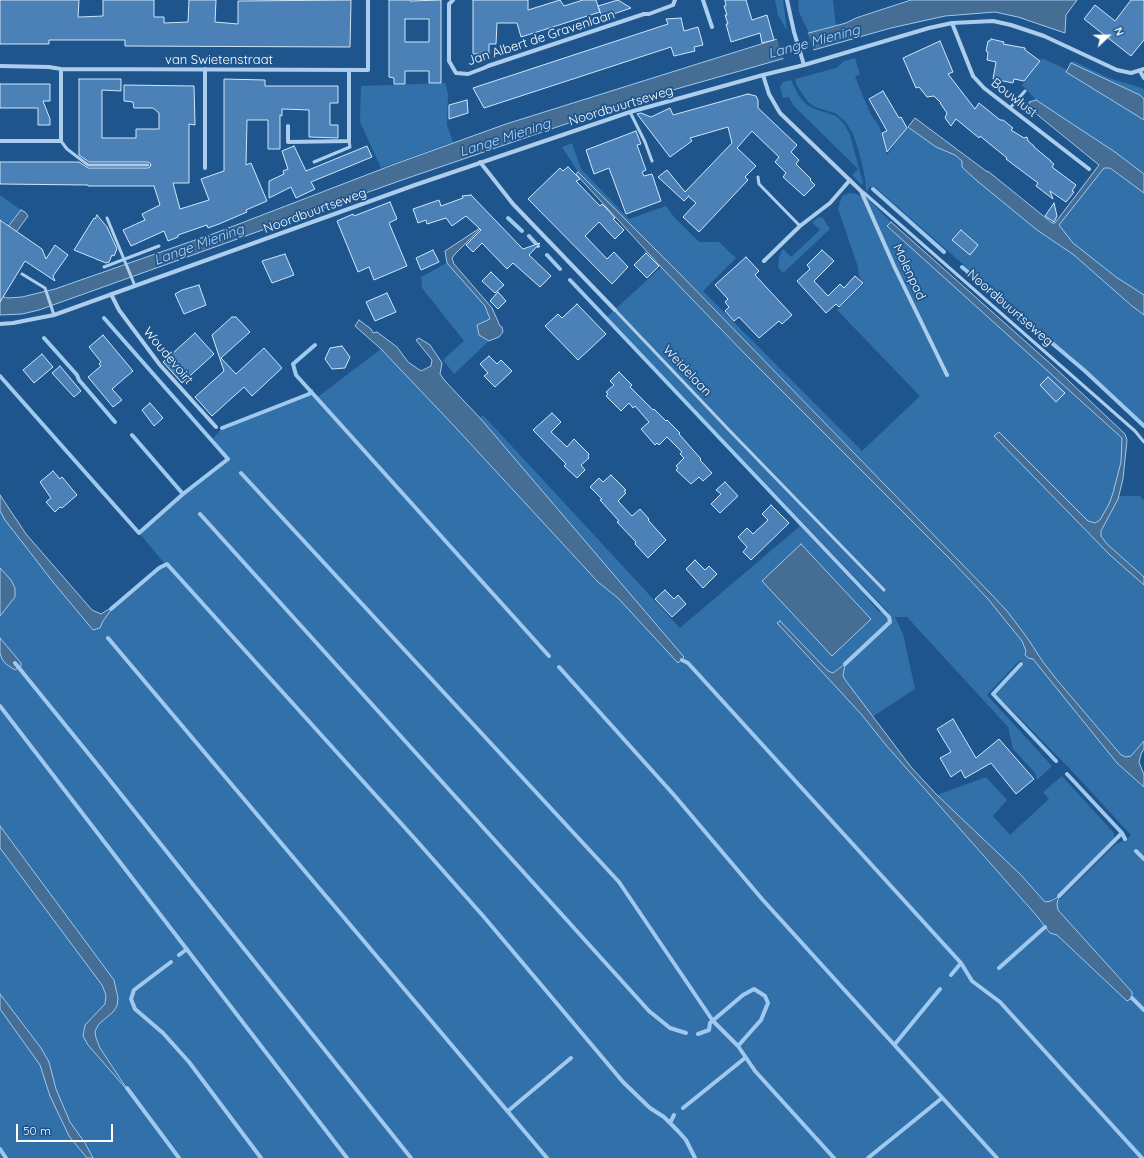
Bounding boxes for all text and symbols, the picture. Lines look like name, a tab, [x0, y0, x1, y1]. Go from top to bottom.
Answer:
street label: Jan Albert de Gravenlaan	[465, 7, 617, 69]
north arrow	[1088, 16, 1128, 56]
water label: Lange Miening	[766, 22, 862, 62]
text: N	[1111, 25, 1127, 38]
street label: van Swietenstraat	[165, 52, 273, 68]
street label: Bouwlust	[988, 75, 1040, 121]
street label: Noordbuurtseweg	[567, 83, 675, 129]
water label: Lange Miening	[457, 115, 553, 161]
street label: Noordbuurtseweg	[261, 185, 369, 237]
water label: Lange Miening	[152, 221, 246, 269]
street label: Molenpad	[889, 242, 929, 302]
street label: Noordbuurtseweg	[964, 266, 1056, 350]
street label: Woudevoirt	[140, 324, 196, 388]
street label: Weidelaan	[659, 342, 715, 400]
scale bar	[18, 1116, 115, 1142]
text: 50 m	[23, 1123, 51, 1138]

